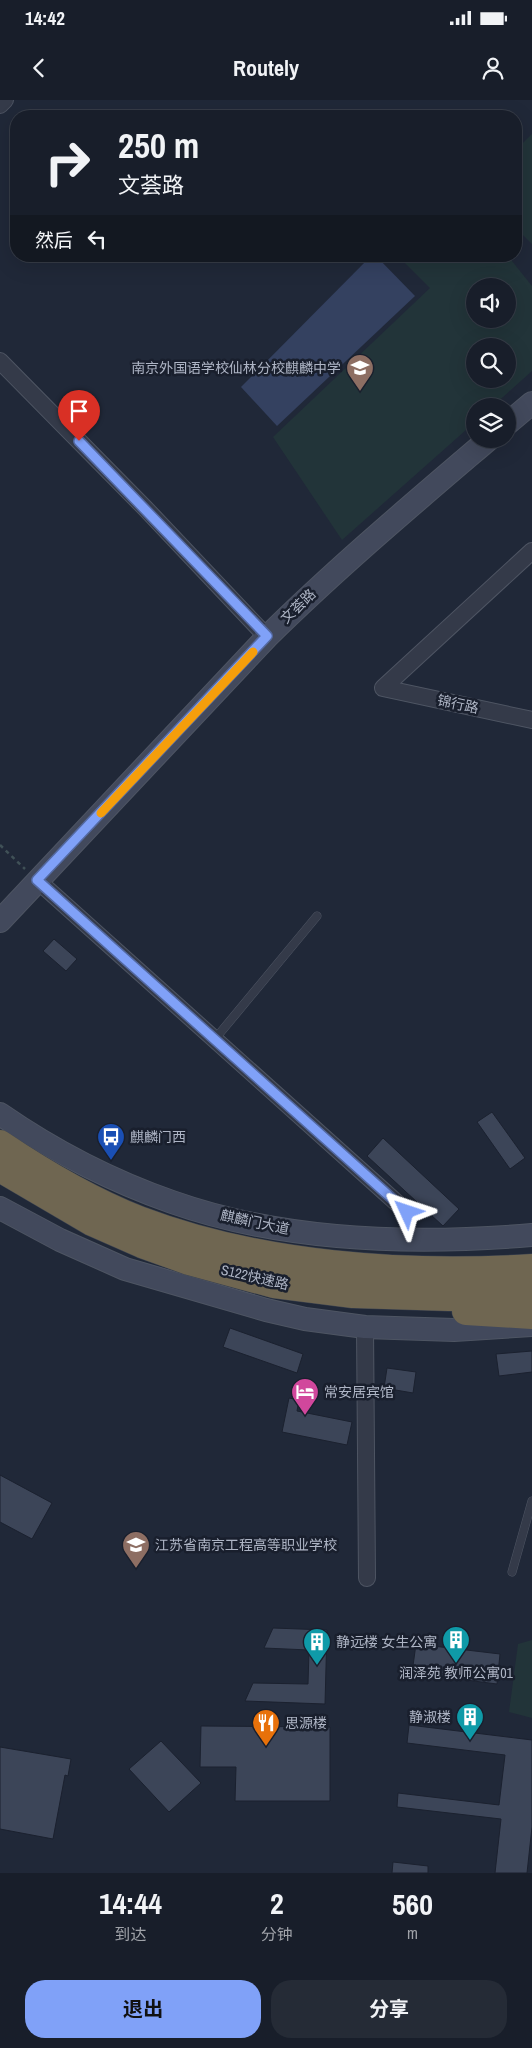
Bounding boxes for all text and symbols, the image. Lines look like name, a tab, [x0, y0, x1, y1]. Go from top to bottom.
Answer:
text: 14:42	[25, 5, 65, 31]
text: Routely	[233, 53, 299, 83]
icon: back	[25, 54, 53, 82]
icon: person	[479, 54, 507, 82]
text: 250 m	[118, 122, 199, 169]
icon: right	[35, 130, 100, 195]
text: 文荟路	[118, 170, 184, 200]
icon: left	[83, 225, 111, 253]
text: 然后	[35, 227, 73, 253]
map controls	[466, 278, 516, 448]
button: sound	[466, 278, 516, 328]
button: search	[466, 338, 516, 388]
school or university icon: 南京外国语学校仙林分校麒麟中学	[345, 353, 375, 392]
place label: 南京外国语学校仙林分校麒麟中学	[131, 359, 341, 377]
pin	[58, 390, 100, 441]
icon: arrive	[65, 397, 93, 425]
button: layers	[466, 398, 516, 448]
street label: 文荟路	[277, 585, 319, 627]
street label: 锦行路	[436, 691, 480, 717]
bus stop icon: 麒麟门西	[96, 1122, 126, 1161]
place label: 麒麟门西	[130, 1128, 186, 1146]
position arrow	[380, 1185, 432, 1237]
street label: 麒麟门大道	[219, 1206, 291, 1238]
street label: S122快速路	[219, 1260, 291, 1294]
hotel icon: 常安居宾馆	[290, 1377, 320, 1416]
place label: 常安居宾馆	[324, 1383, 394, 1401]
school or university icon: 江苏省南京工程高等职业学校	[121, 1530, 151, 1569]
place label: 江苏省南京工程高等职业学校	[155, 1536, 337, 1554]
building icon: 润泽苑 教师公寓01	[441, 1625, 471, 1664]
building icon: 静远楼 女生公寓	[302, 1627, 332, 1666]
place label: 静远楼 女生公寓	[336, 1633, 437, 1651]
place label: 润泽苑 教师公寓01	[399, 1664, 514, 1682]
building icon: 静淑楼	[455, 1702, 485, 1741]
restaurant icon: 思源楼	[251, 1708, 281, 1747]
place label: 静淑楼	[409, 1708, 451, 1726]
place label: 思源楼	[285, 1714, 327, 1732]
text: 14:44	[99, 1883, 162, 1923]
text: 2	[270, 1883, 284, 1923]
text: 560	[392, 1884, 433, 1924]
text: m	[407, 1922, 418, 1944]
text: 到达	[114, 1923, 146, 1945]
text: 分钟	[261, 1923, 293, 1945]
button: 退出	[25, 1980, 261, 2038]
button: 分享	[271, 1980, 507, 2038]

